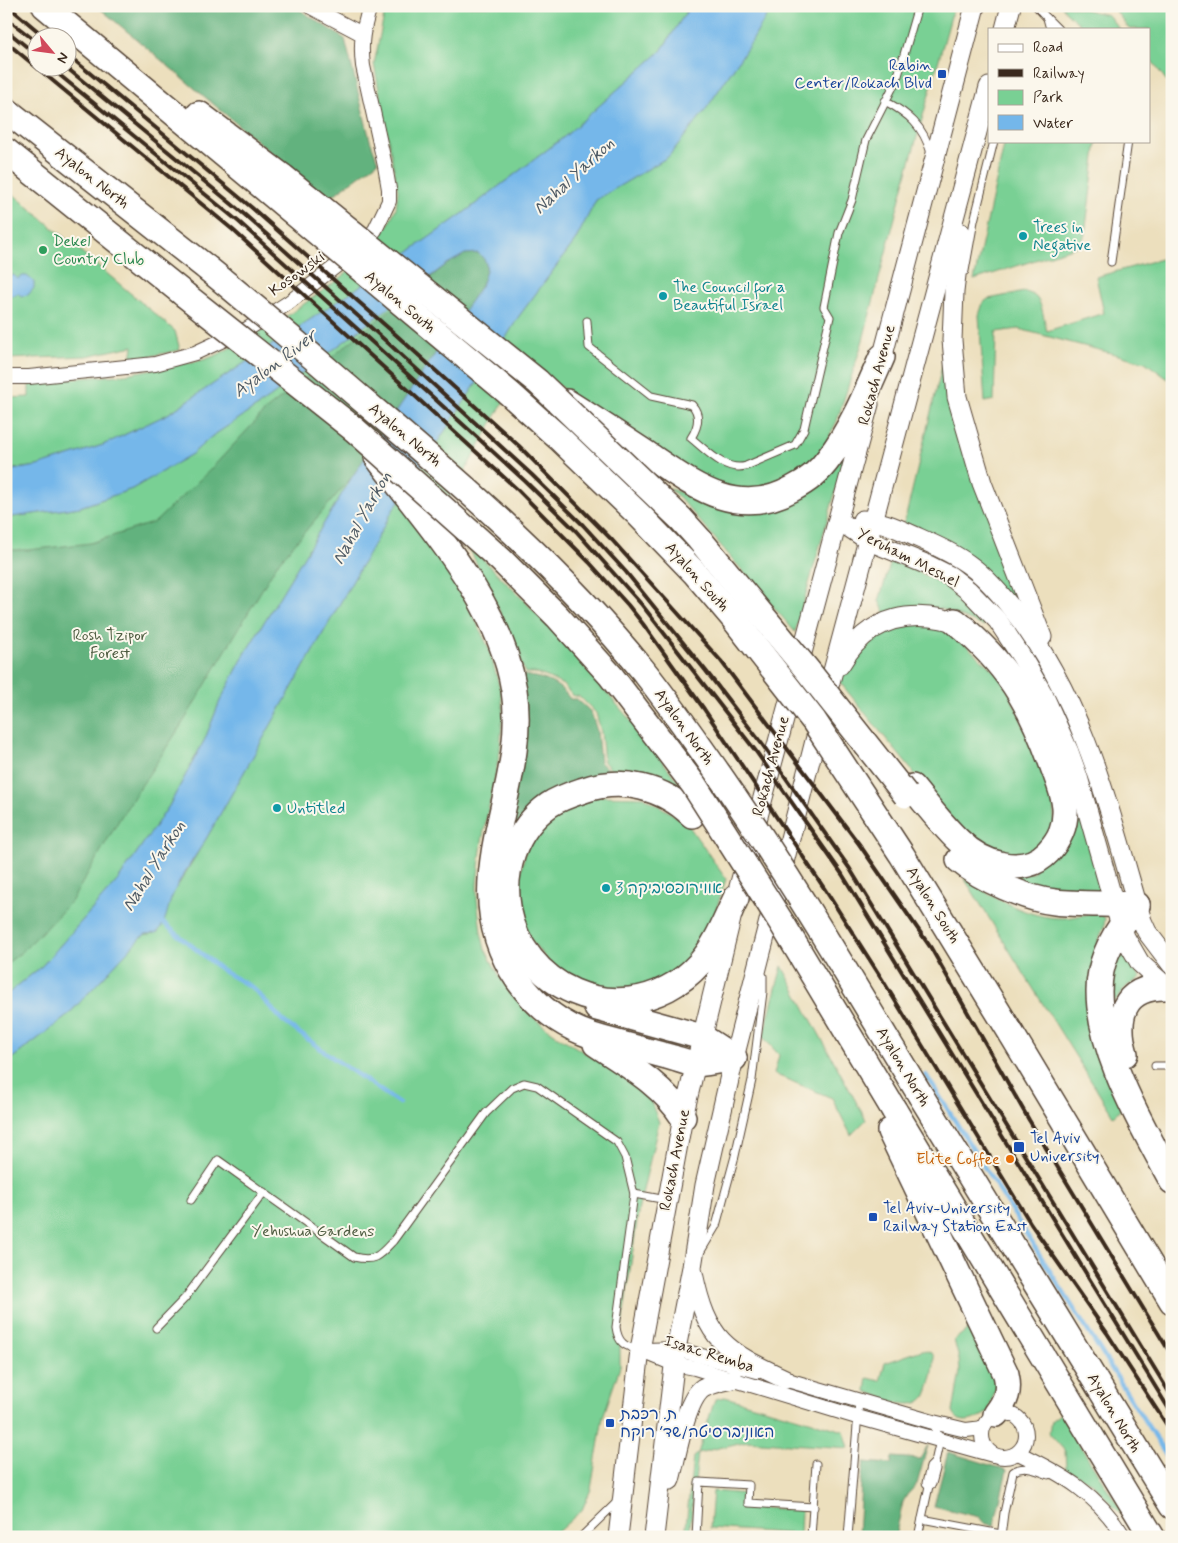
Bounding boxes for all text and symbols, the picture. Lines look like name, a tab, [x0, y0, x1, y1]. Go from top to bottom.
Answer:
north arrow	[28, 28, 78, 78]
legend	[988, 28, 1150, 142]
text: Road	[1033, 38, 1063, 58]
text: N	[52, 49, 73, 66]
place label: Rabin Center/Rokach Blvd	[794, 55, 932, 94]
text: Railway	[1033, 64, 1085, 84]
marker: Rabin Center/Rokach Blvd	[936, 68, 948, 80]
text: Park	[1033, 88, 1063, 108]
text: Water	[1033, 114, 1073, 134]
water label: Nahal Yarkon	[528, 132, 620, 220]
street label: Ayalon North	[50, 142, 134, 214]
place label: Trees in Negative	[1033, 217, 1091, 257]
marker: Trees in Negative	[1017, 230, 1029, 242]
place label: Dekel Country Club	[53, 231, 144, 270]
marker: Dekel Country Club	[37, 244, 49, 256]
street label: Kosowski	[265, 246, 329, 301]
street label: Ayalon South	[360, 266, 440, 338]
place label: The Council for a Beautiful Israel	[673, 277, 785, 316]
marker: The Council for a Beautiful Israel	[657, 290, 669, 302]
street label: Rokach Avenue	[854, 322, 901, 428]
water label: Ayalon River	[228, 323, 324, 403]
street label: Ayalon North	[364, 398, 446, 472]
water label: Nahal Yarkon	[327, 467, 397, 569]
street label: Yeruham Meshel	[853, 523, 963, 593]
street label: Ayalon South	[660, 538, 734, 616]
park label: Rosh Tzipor Forest	[73, 625, 148, 664]
street label: Ayalon North	[649, 685, 719, 769]
street label: Rokach Avenue	[748, 713, 795, 819]
place label: Untitled	[287, 798, 345, 819]
marker: Untitled	[271, 802, 283, 814]
water label: Nahal Yarkon	[117, 816, 191, 916]
street label: Ayalon South	[901, 862, 965, 948]
place label: אווירופסיביקה 3	[616, 878, 722, 899]
marker: אווירופסיביקה 3	[600, 882, 612, 894]
street label: Ayalon North	[871, 1023, 935, 1111]
street label: Rokach Avenue	[655, 1107, 695, 1213]
place label: Tel Aviv University	[1030, 1128, 1100, 1167]
marker: Tel Aviv University	[1012, 1140, 1026, 1154]
place label: Elite Coffee	[916, 1149, 1000, 1170]
marker: Elite Coffee	[1004, 1153, 1016, 1165]
place label: Tel Aviv-University Railway Station East	[883, 1198, 1027, 1237]
marker: Tel Aviv-University Railway Station East	[867, 1211, 879, 1223]
park label: Yehushua Gardens	[252, 1221, 374, 1242]
street label: Isaac Remba	[661, 1330, 757, 1378]
street label: Ayalon North	[1082, 1369, 1146, 1457]
place label: ת. רכבת האוניברסיטה/שד׳ רוקח	[619, 1404, 775, 1443]
marker: ת. רכבת האוניברסיטה/שד׳ רוקח	[604, 1417, 616, 1429]

